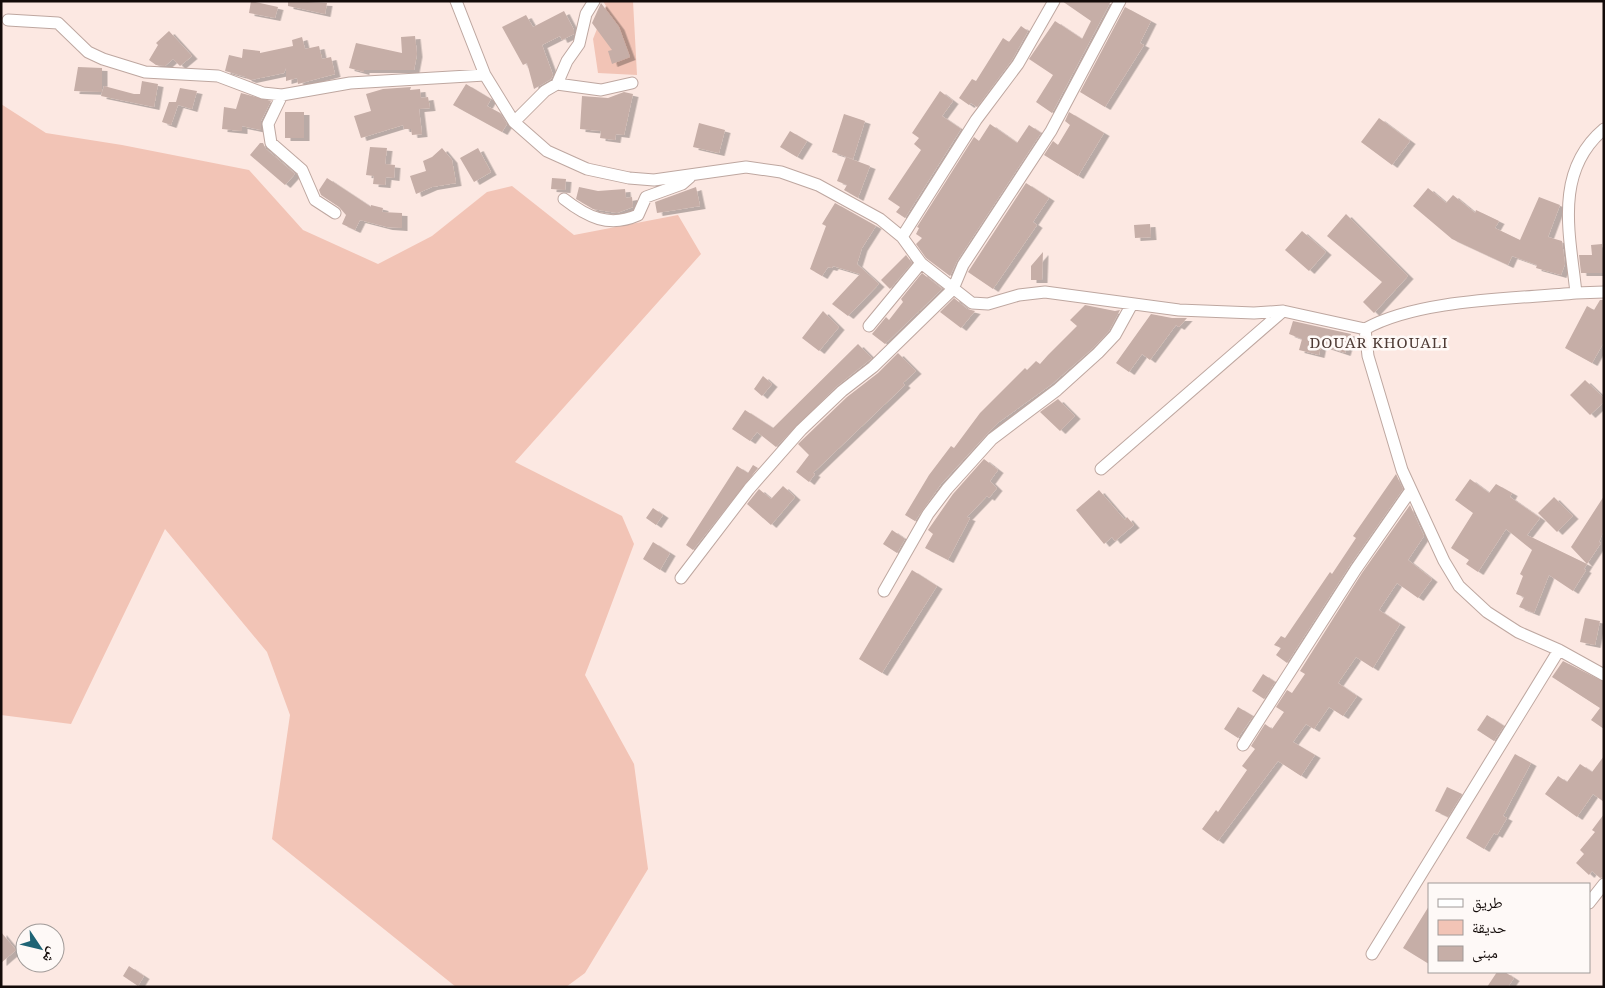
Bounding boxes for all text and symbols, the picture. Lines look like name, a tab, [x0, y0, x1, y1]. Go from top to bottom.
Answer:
district label: DOUAR KHOUALI	[1309, 332, 1449, 352]
legend	[1428, 883, 1590, 973]
text: طريق	[1472, 892, 1503, 913]
text: حديقة	[1472, 917, 1507, 937]
north arrow	[15, 923, 65, 973]
text: مبنى	[1472, 942, 1498, 963]
text: ش	[39, 944, 63, 967]

